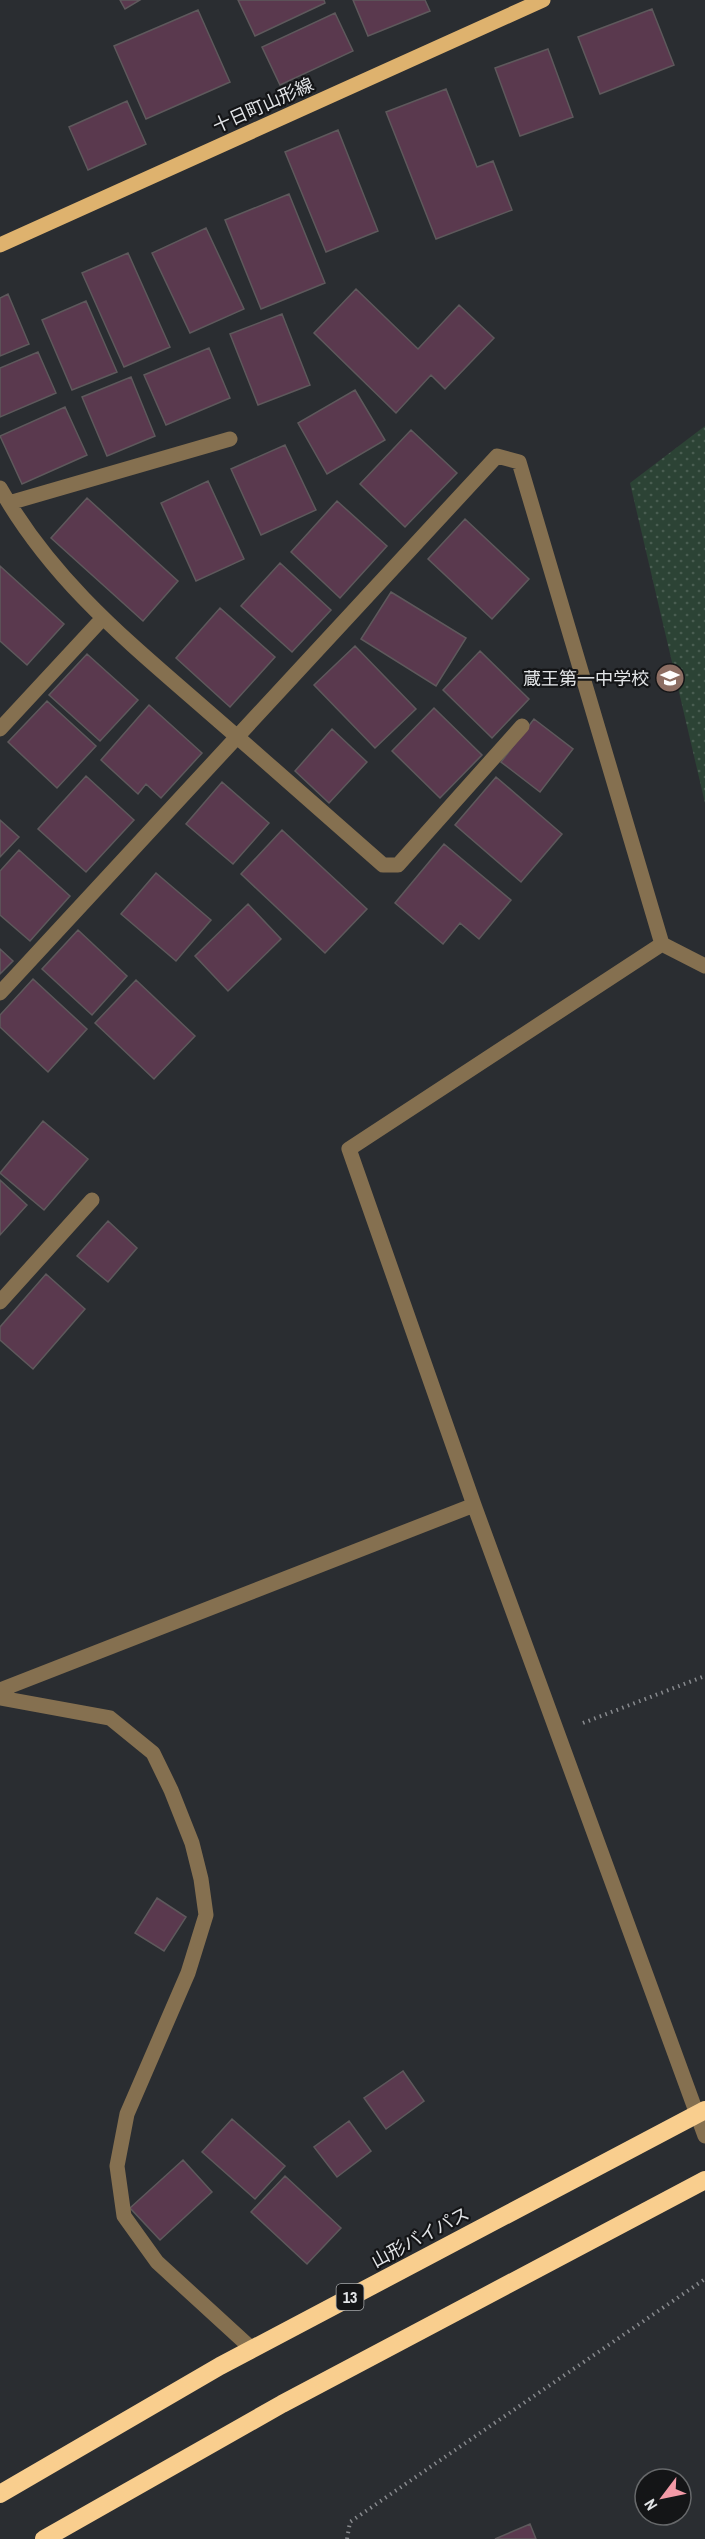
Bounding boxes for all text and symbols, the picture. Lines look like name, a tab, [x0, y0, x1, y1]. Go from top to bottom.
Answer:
street label: 十日町山形線	[209, 72, 317, 138]
school or university icon: 蔵王第一中学校	[654, 662, 686, 694]
place label: 蔵王第一中学校	[523, 666, 649, 691]
street label: 山形バイパス	[367, 2201, 473, 2273]
road number: 13	[336, 2284, 364, 2310]
north arrow	[633, 2467, 693, 2527]
text: N	[638, 2495, 662, 2515]

